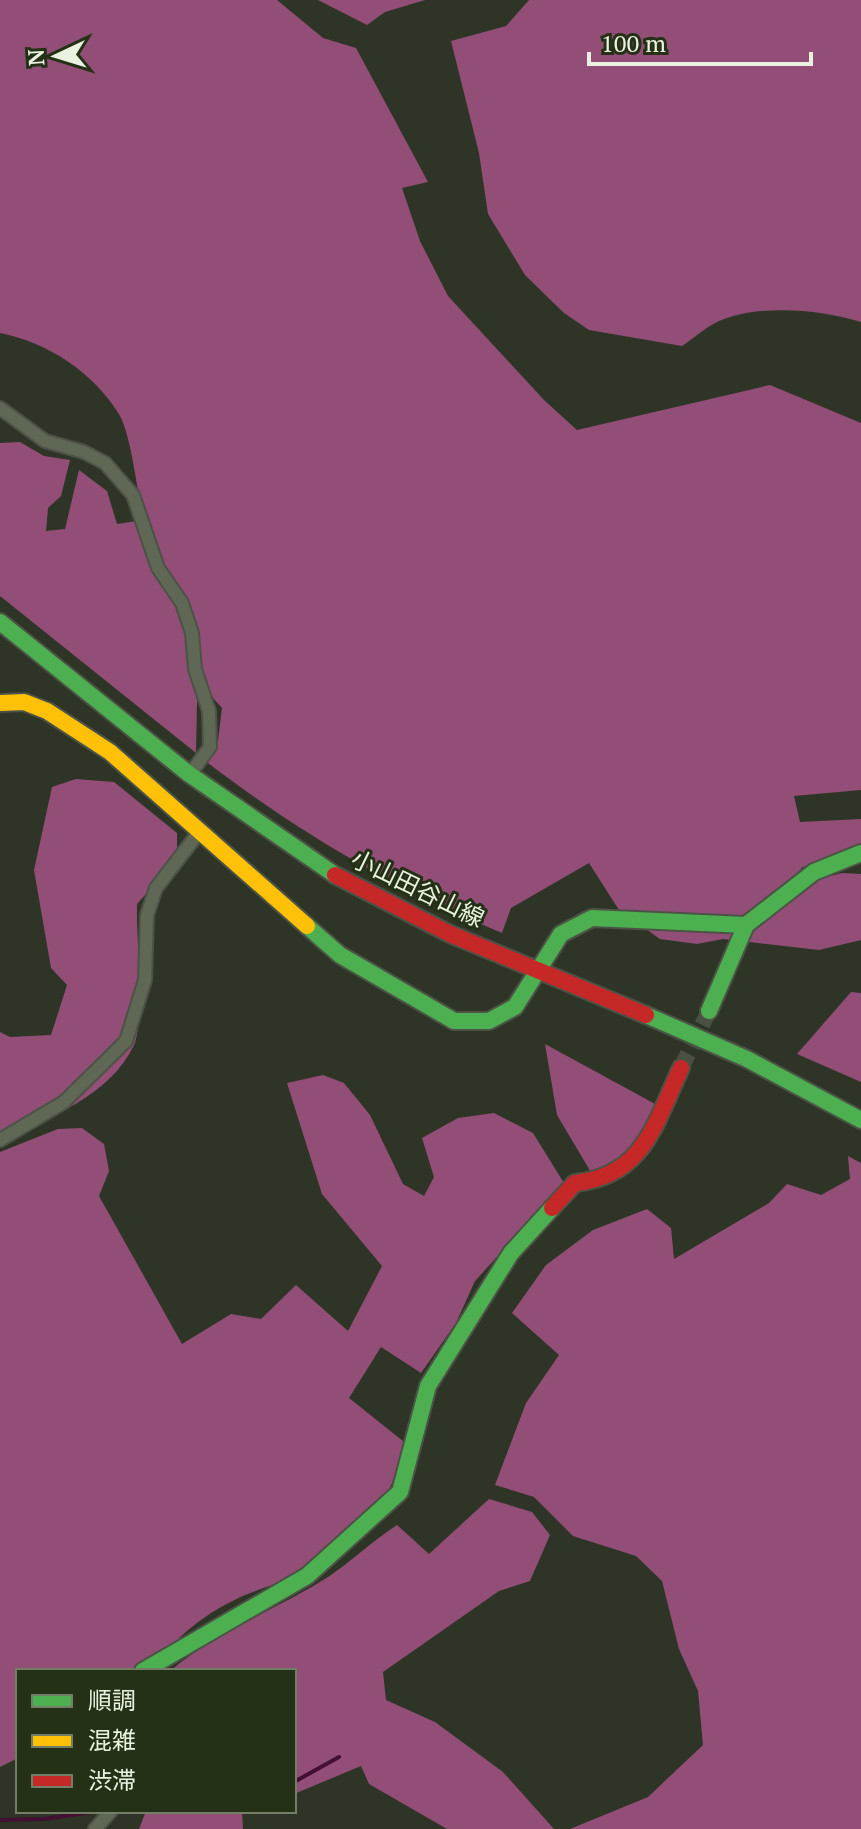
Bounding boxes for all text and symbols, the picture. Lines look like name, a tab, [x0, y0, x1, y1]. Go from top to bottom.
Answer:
north arrow	[16, 16, 96, 96]
scale bar	[589, 16, 811, 66]
text: 100 m	[601, 27, 666, 59]
text: N	[20, 48, 51, 67]
street label: 小山田谷山線	[346, 842, 490, 934]
legend	[16, 1669, 296, 1813]
text: 順調	[88, 1684, 136, 1716]
text: 混雑	[88, 1724, 136, 1756]
text: 渋滞	[88, 1764, 136, 1796]

